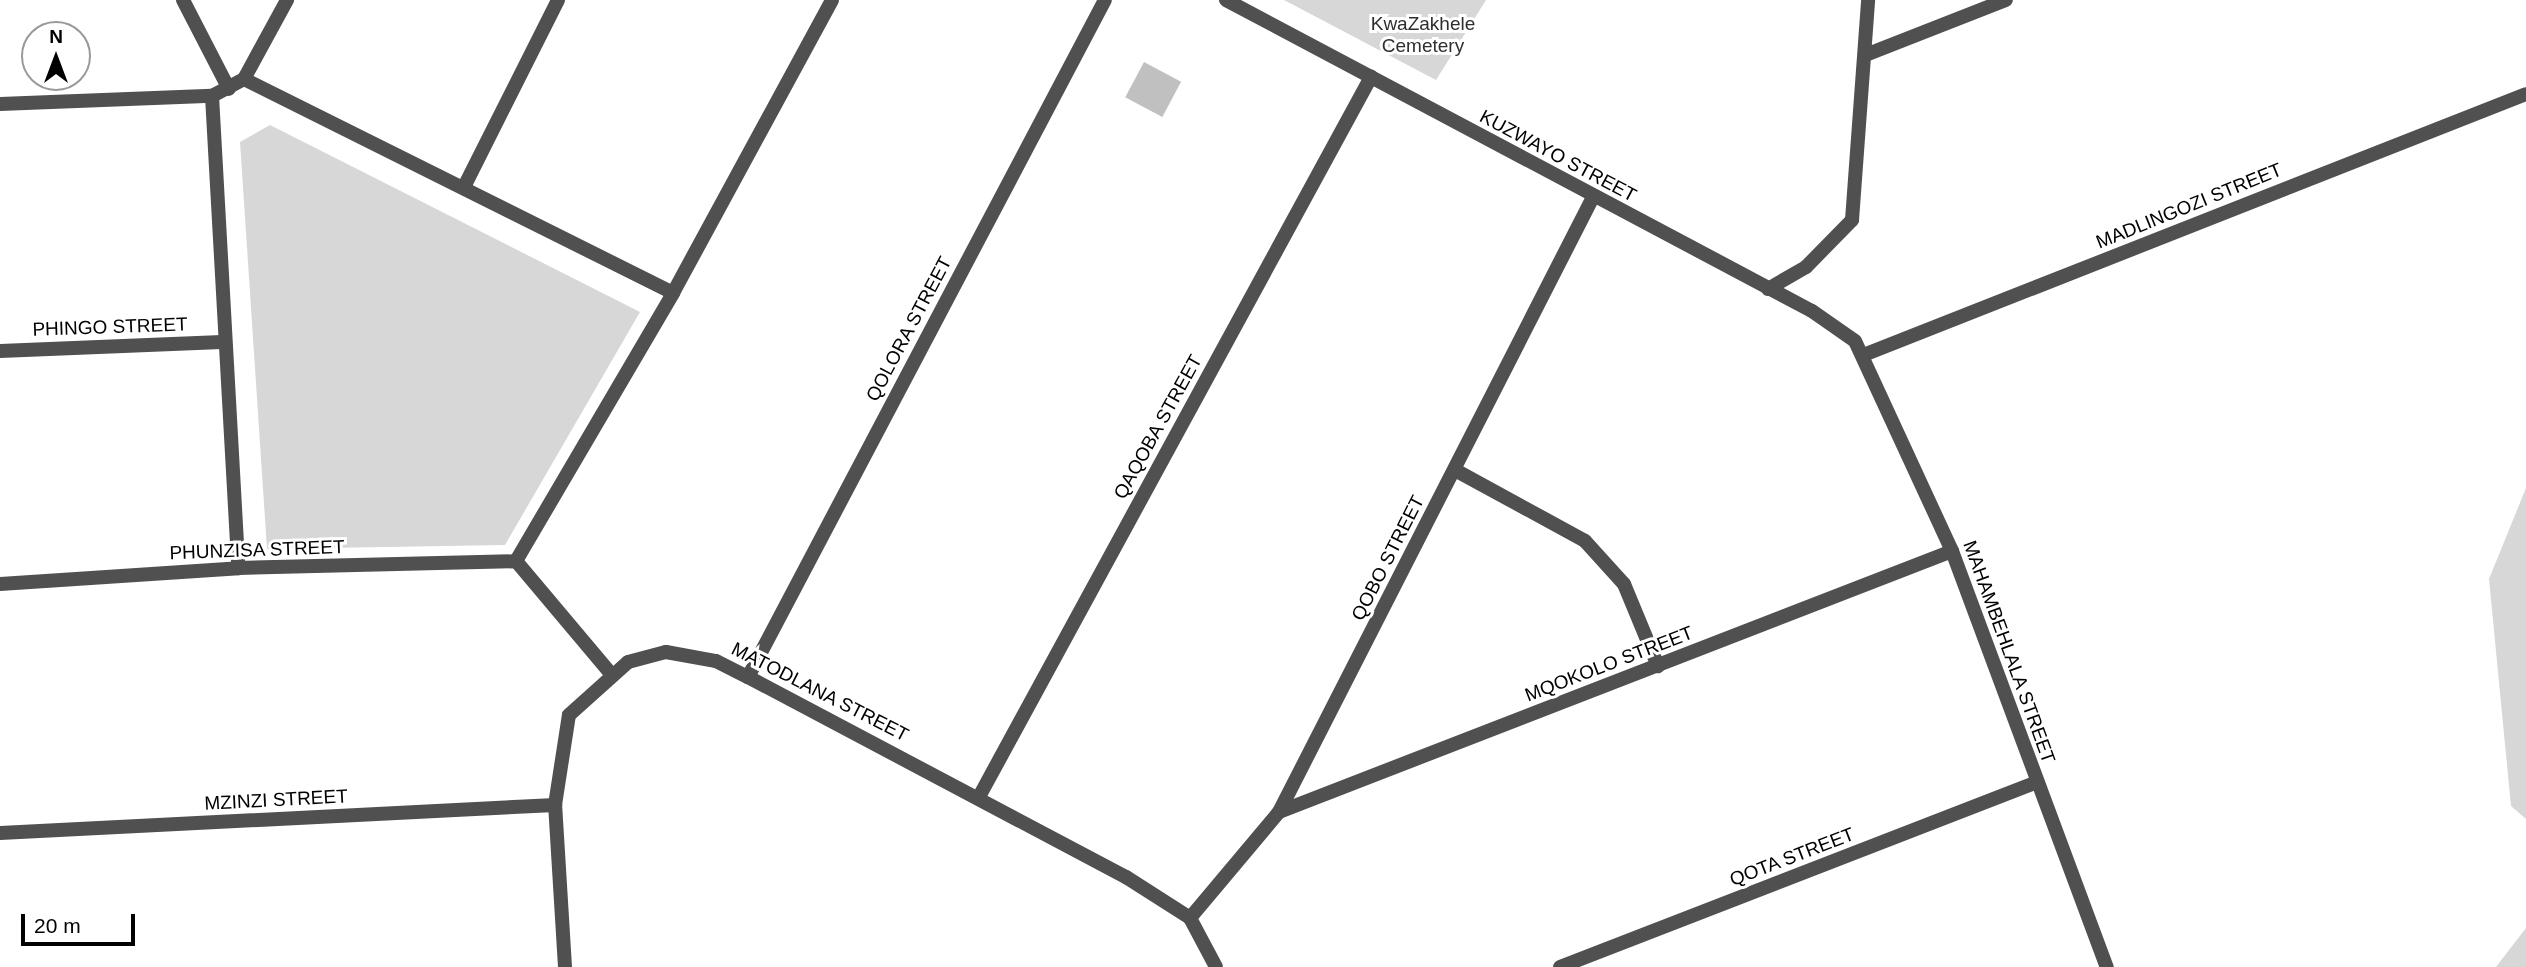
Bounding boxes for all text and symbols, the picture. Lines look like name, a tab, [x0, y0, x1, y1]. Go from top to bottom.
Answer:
park label: KwaZakhele Cemetery	[1371, 13, 1475, 57]
north arrow	[21, 21, 91, 91]
text: N	[49, 26, 63, 47]
street label: KUZWAYO STREET	[1476, 105, 1640, 207]
street label: MADLINGOZI STREET	[2093, 158, 2285, 254]
street label: QOLORA STREET	[861, 252, 957, 406]
street label: PHINGO STREET	[32, 313, 188, 341]
street label: QAQOBA STREET	[1109, 350, 1207, 504]
street label: QOBO STREET	[1347, 492, 1429, 624]
street label: PHUNZISA STREET	[169, 536, 345, 564]
street label: MAHAMBEHLALA STREET	[1958, 537, 2060, 767]
street label: MQOKOLO STREET	[1522, 621, 1696, 707]
street label: MATODLANA STREET	[727, 637, 913, 747]
street label: MZINZI STREET	[204, 785, 348, 815]
street label: QOTA STREET	[1726, 823, 1858, 891]
scale bar	[24, 900, 138, 944]
text: 20 m	[34, 914, 81, 937]

